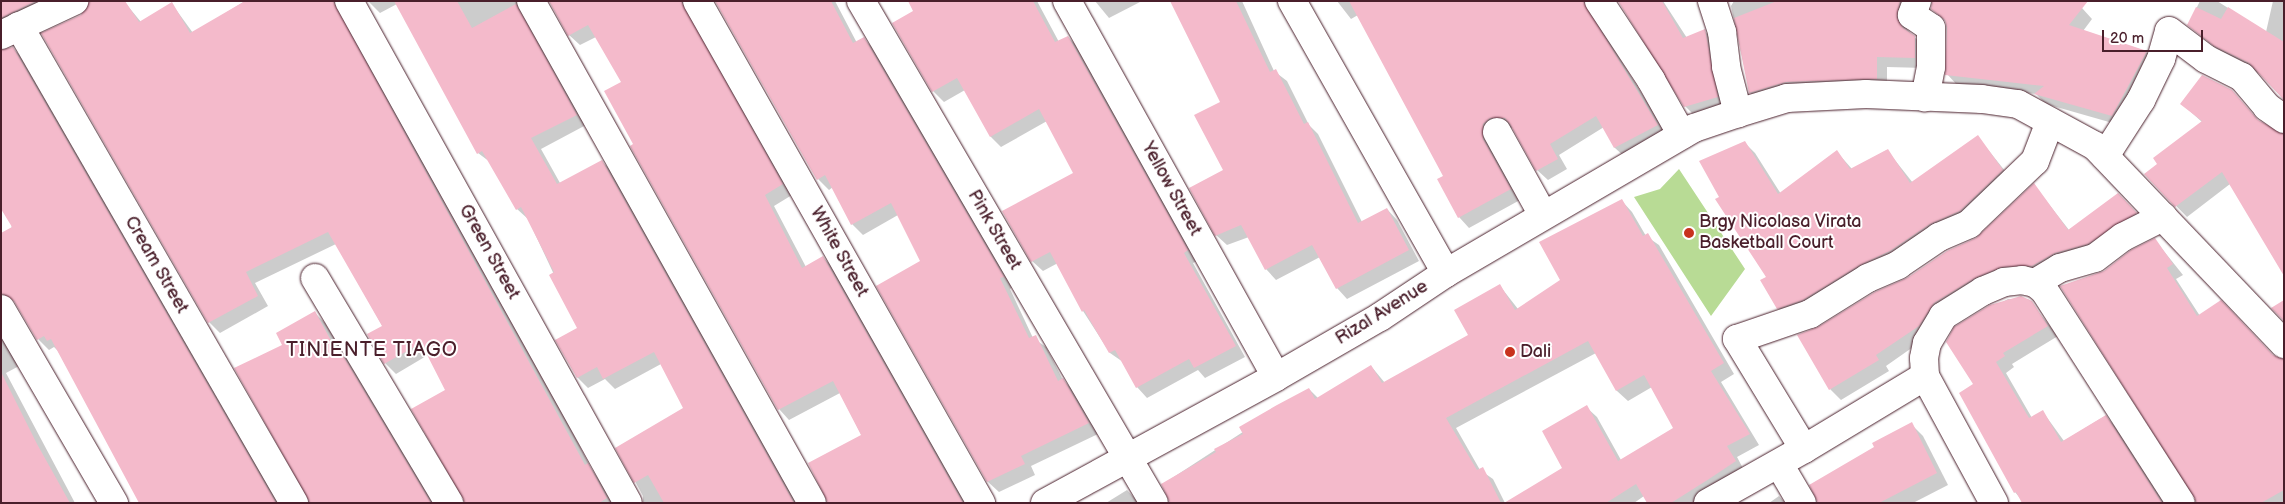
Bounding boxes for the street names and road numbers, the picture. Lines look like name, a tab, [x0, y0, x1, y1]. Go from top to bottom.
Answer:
street label: Yellow Street	[1136, 138, 1206, 240]
street label: Pink Street	[962, 186, 1026, 274]
street label: Green Street	[454, 201, 524, 303]
street label: White Street	[805, 203, 873, 301]
street label: Cream Street	[119, 212, 193, 318]
street label: Rizal Avenue	[1332, 276, 1432, 350]

